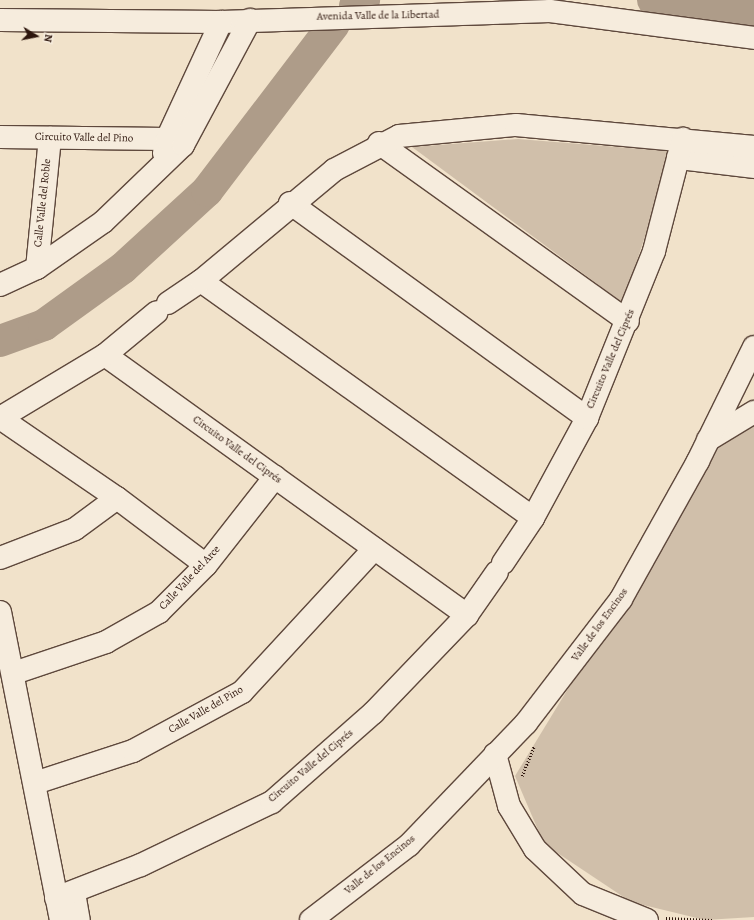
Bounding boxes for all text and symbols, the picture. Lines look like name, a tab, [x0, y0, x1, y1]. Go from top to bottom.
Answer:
street label: Avenida Valle de la Libertad	[317, 8, 439, 24]
north arrow	[16, 16, 56, 56]
text: N	[40, 33, 56, 43]
street label: Circuito Valle del Pino	[35, 131, 133, 145]
street label: Calle Valle del Roble	[32, 158, 54, 248]
street label: Circuito Valle del Ciprés	[584, 307, 638, 411]
street label: Circuito Valle del Ciprés	[190, 413, 284, 487]
street label: Calle Valle del Arce	[157, 543, 223, 613]
street label: Valle de los Encinos	[569, 586, 631, 664]
street label: Calle Valle del Pino	[166, 683, 246, 737]
street label: Circuito Valle del Ciprés	[266, 727, 356, 805]
street label: Valle de los Encinos	[342, 832, 418, 898]

